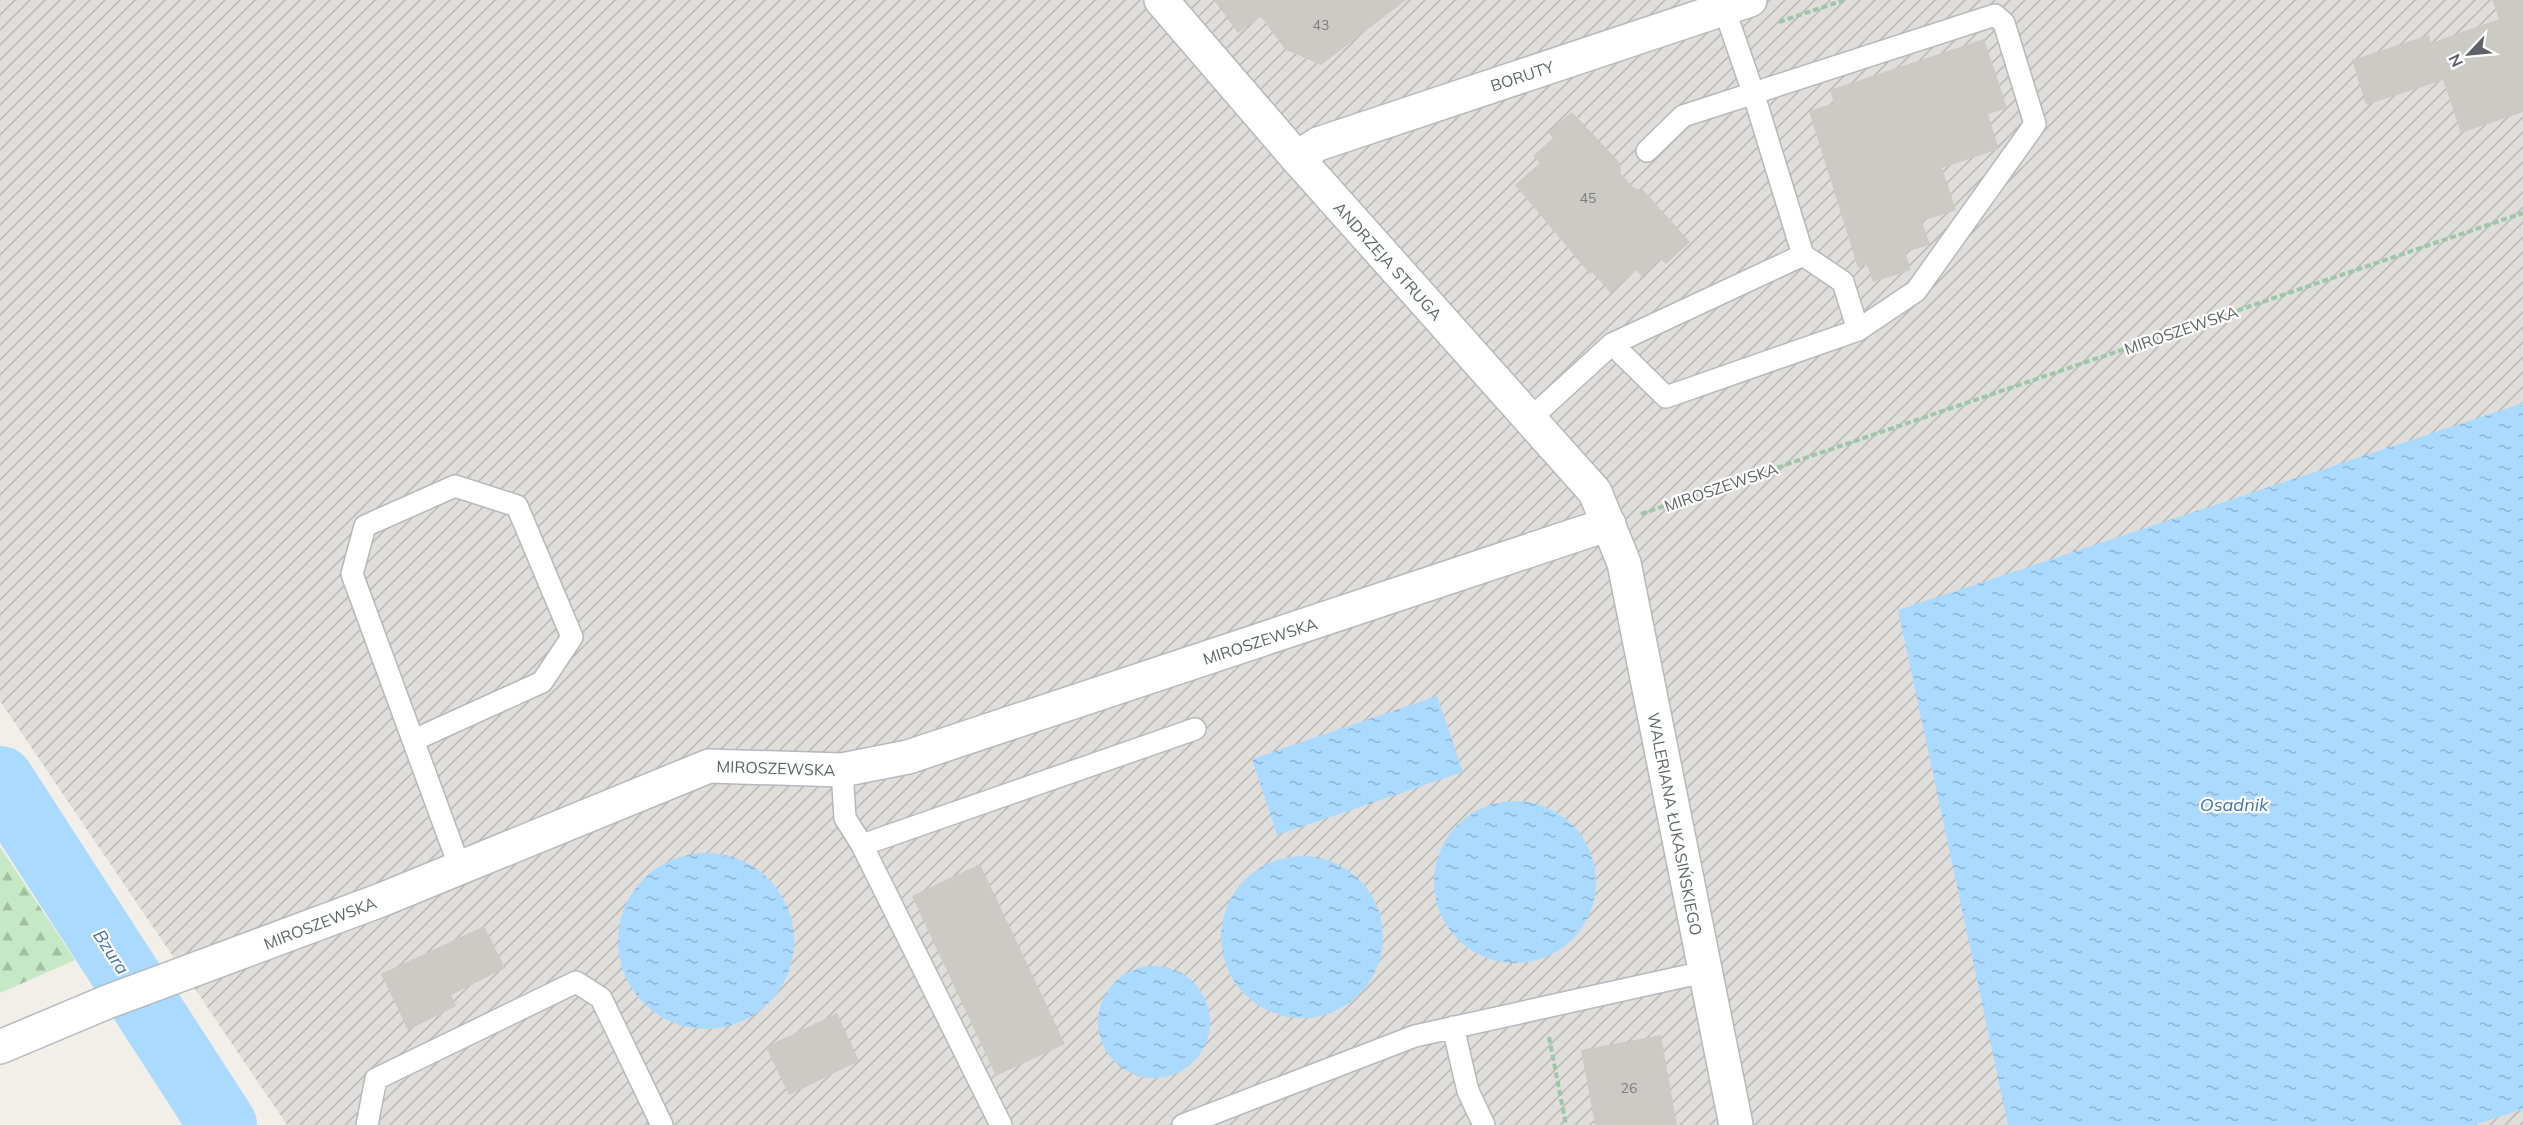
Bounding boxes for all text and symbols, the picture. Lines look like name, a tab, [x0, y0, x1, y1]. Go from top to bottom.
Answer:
house number: 43	[1313, 16, 1329, 34]
north arrow	[2439, 24, 2499, 84]
text: N	[2444, 51, 2467, 70]
street label: BORUTY	[1488, 56, 1557, 96]
house number: 45	[1580, 189, 1596, 207]
street label: ANDRZEJA STRUGA	[1330, 198, 1447, 325]
street label: MIROSZEWSKA	[2122, 301, 2241, 359]
street label: MIROSZEWSKA	[1662, 458, 1781, 516]
street label: MIROSZEWSKA	[1200, 613, 1320, 669]
street label: WALERIANA ŁUKASIŃSKIEGO	[1644, 711, 1706, 937]
street label: MIROSZEWSKA	[716, 756, 836, 780]
water label: Osadnik	[2200, 793, 2269, 816]
street label: MIROSZEWSKA	[261, 892, 379, 954]
water label: Bzura	[88, 925, 135, 979]
house number: 26	[1621, 1079, 1637, 1097]

